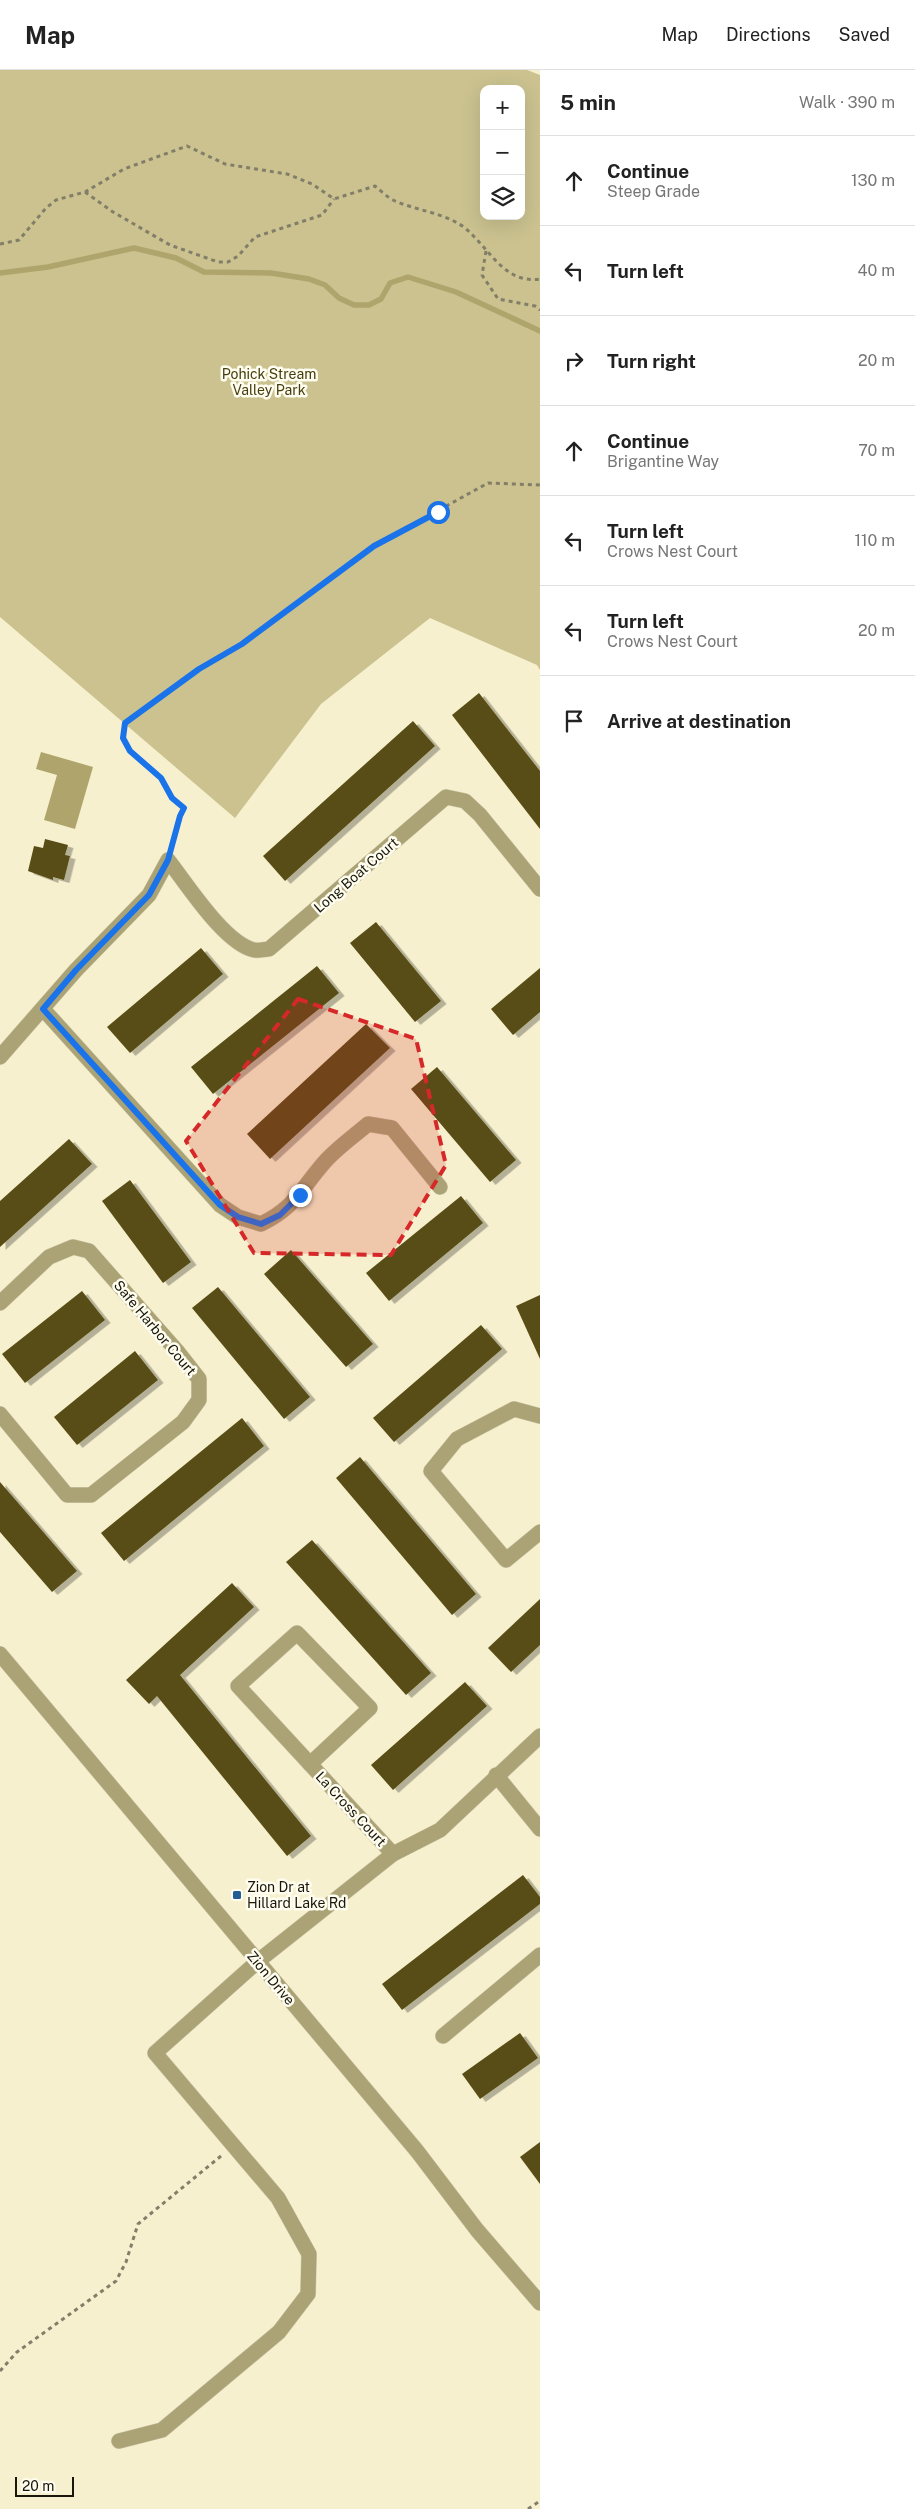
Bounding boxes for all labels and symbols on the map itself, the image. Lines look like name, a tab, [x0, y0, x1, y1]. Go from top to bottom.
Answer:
park label: Pohick Stream Valley Park	[222, 366, 316, 398]
route start	[427, 501, 450, 524]
street label: Long Boat Court	[311, 834, 401, 916]
route end	[289, 1184, 312, 1207]
street label: Safe Harbor Court	[111, 1277, 199, 1379]
street label: La Cross Court	[312, 1769, 390, 1849]
place label: Zion Dr at Hillard Lake Rd	[247, 1879, 346, 1911]
marker: Zion Dr at Hillard Lake Rd	[231, 1889, 243, 1901]
street label: Zion Drive	[244, 1948, 298, 2008]
scale bar	[15, 2474, 74, 2497]

